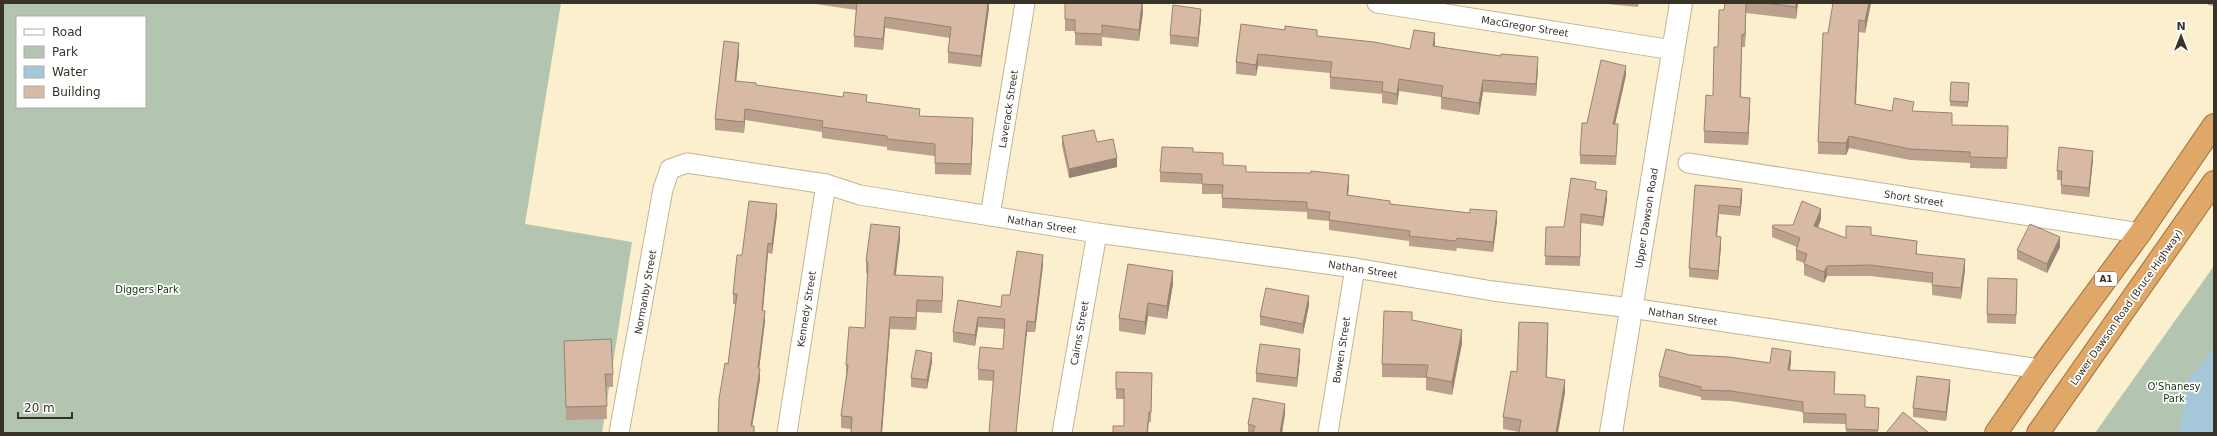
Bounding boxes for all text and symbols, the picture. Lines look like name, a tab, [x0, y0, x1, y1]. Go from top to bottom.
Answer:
street label: MacGregor Street	[1481, 14, 1569, 39]
legend	[16, 16, 146, 108]
north arrow	[2161, 16, 2201, 56]
text: N	[2176, 20, 2186, 33]
text: Road	[52, 25, 82, 39]
text: Park	[52, 45, 78, 59]
text: Water	[52, 65, 88, 79]
street label: Laverack Street	[997, 69, 1020, 149]
text: Building	[52, 85, 101, 99]
street label: Upper Dawson Road	[1633, 167, 1660, 269]
street label: Short Street	[1883, 188, 1945, 209]
street label: Nathan Street	[1007, 214, 1077, 235]
street label: Lower Dawson Road (Bruce Highway)	[2068, 227, 2185, 387]
street label: Normanby Street	[633, 249, 658, 335]
street label: Nathan Street	[1328, 259, 1398, 280]
street label: Kennedy Street	[795, 270, 818, 348]
road number: A1	[2095, 272, 2117, 286]
park label: Diggers Park	[115, 284, 179, 295]
street label: Cairns Street	[1068, 300, 1091, 366]
street label: Nathan Street	[1648, 306, 1718, 327]
street label: Bowen Street	[1331, 316, 1352, 384]
park label: O'Shanesy Park	[2147, 381, 2201, 404]
scale bar	[18, 394, 72, 420]
text: 20 m	[24, 401, 55, 415]

